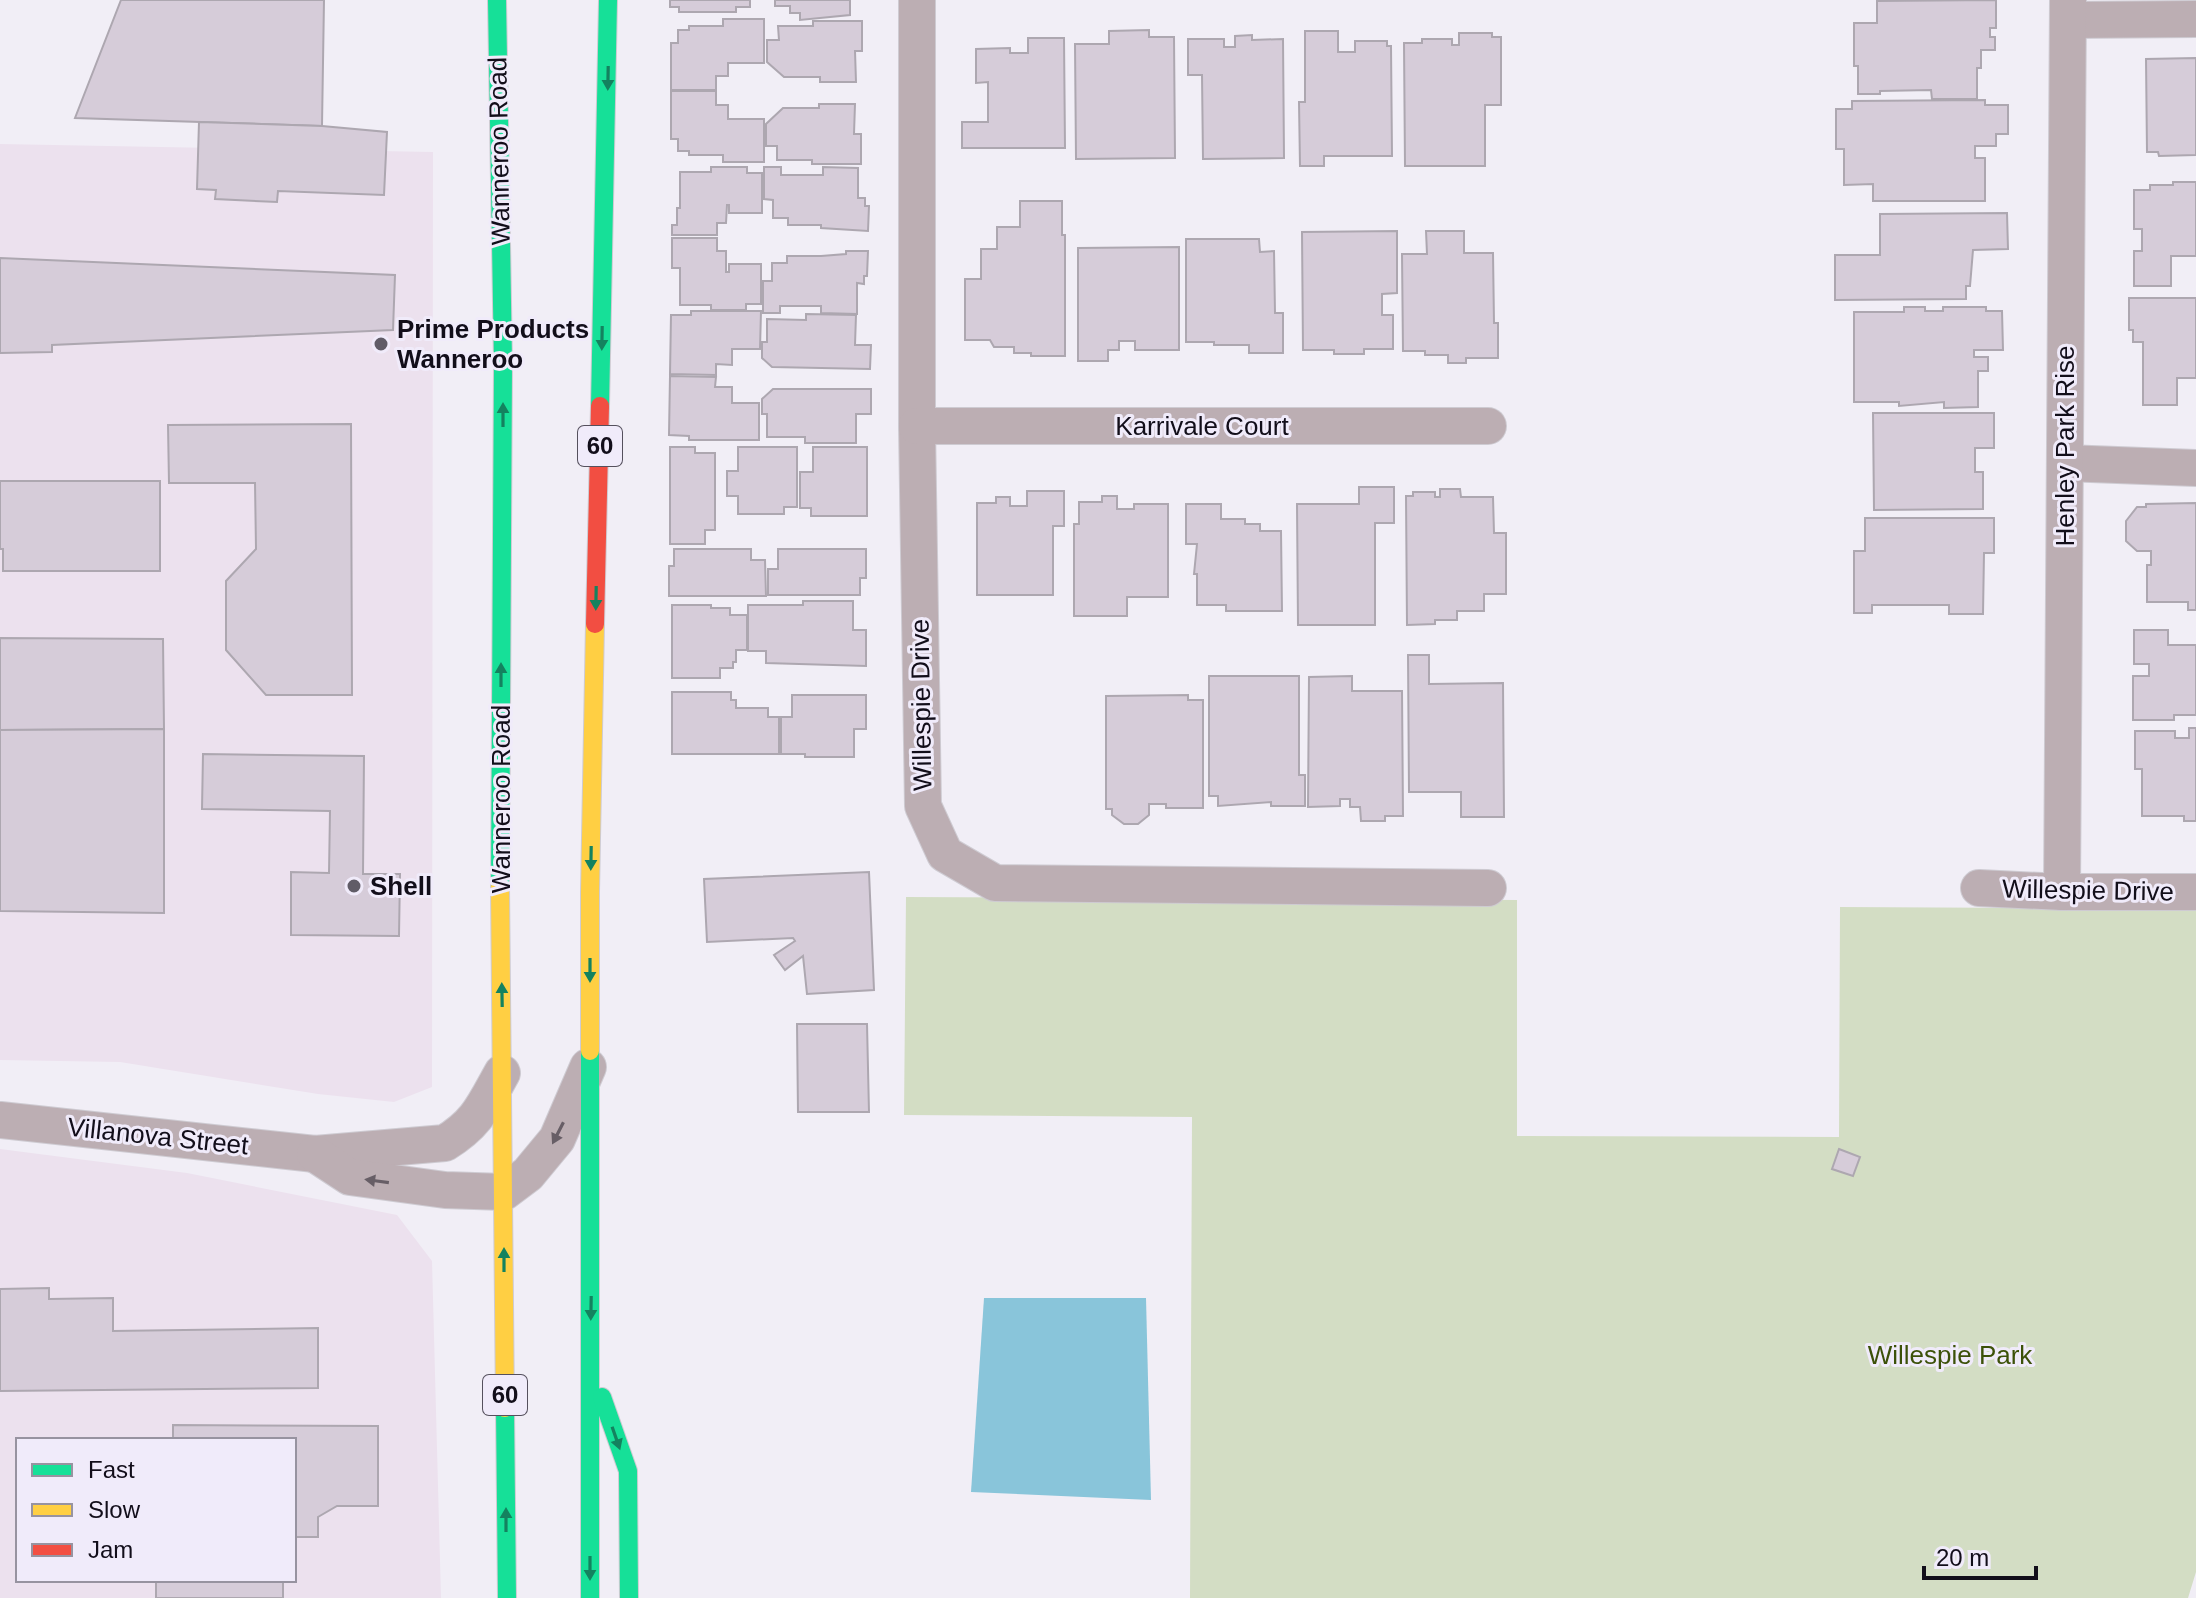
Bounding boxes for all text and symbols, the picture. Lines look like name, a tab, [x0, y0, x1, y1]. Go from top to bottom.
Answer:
street label: Wanneroo Road	[482, 57, 516, 245]
one-way arrow	[601, 66, 614, 91]
place label: Prime Products Wanneroo	[397, 314, 589, 374]
one-way arrow	[596, 326, 608, 351]
marker: Prime Products Wanneroo	[372, 335, 390, 353]
street label: Henley Park Rise	[2050, 346, 2080, 546]
one-way arrow	[497, 402, 509, 427]
street label: Karrivale Court	[1115, 411, 1289, 441]
road number: 60	[578, 426, 622, 466]
one-way arrow	[590, 586, 603, 611]
street label: Willespie Drive	[905, 619, 937, 791]
one-way arrow	[495, 662, 507, 687]
street label: Wanneroo Road	[486, 705, 516, 893]
one-way arrow	[585, 846, 597, 871]
place label: Shell	[370, 871, 432, 901]
street label: Willespie Drive	[2002, 874, 2174, 906]
marker: Shell	[345, 877, 363, 895]
one-way arrow	[584, 958, 596, 983]
one-way arrow	[496, 982, 509, 1007]
street label: Villanova Street	[66, 1112, 251, 1160]
one-way arrow	[552, 1122, 565, 1145]
one-way arrow	[364, 1174, 389, 1187]
one-way arrow	[498, 1247, 510, 1272]
one-way arrow	[585, 1296, 597, 1321]
park label: Willespie Park	[1868, 1340, 2033, 1370]
road number: 60	[483, 1375, 527, 1415]
one-way arrow	[611, 1426, 623, 1450]
legend	[16, 1438, 296, 1582]
text: Fast	[88, 1456, 135, 1483]
text: Slow	[88, 1496, 141, 1523]
one-way arrow	[500, 1507, 512, 1532]
scale bar	[1924, 1530, 2036, 1580]
text: Jam	[88, 1536, 133, 1563]
text: 20 m	[1936, 1544, 1989, 1571]
one-way arrow	[584, 1556, 596, 1581]

